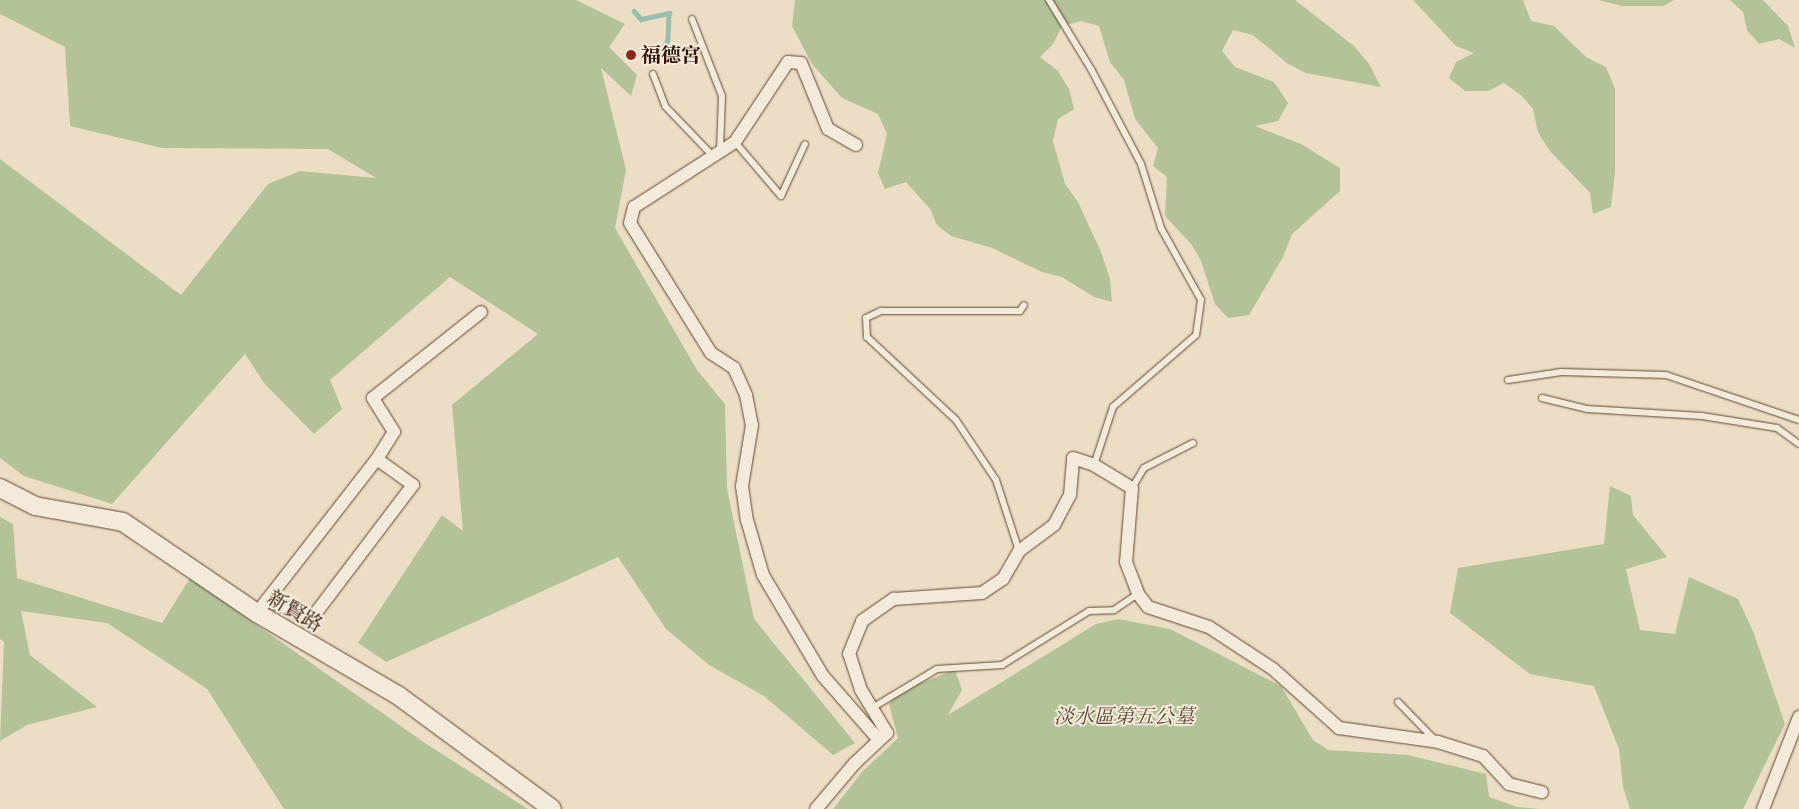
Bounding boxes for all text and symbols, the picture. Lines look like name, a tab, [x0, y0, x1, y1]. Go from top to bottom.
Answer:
place label: 福德宮	[641, 43, 701, 67]
marker: 福德宮	[625, 49, 637, 61]
street label: 新賢路	[263, 585, 327, 637]
park label: 淡水區第五公墓	[1054, 704, 1194, 728]

